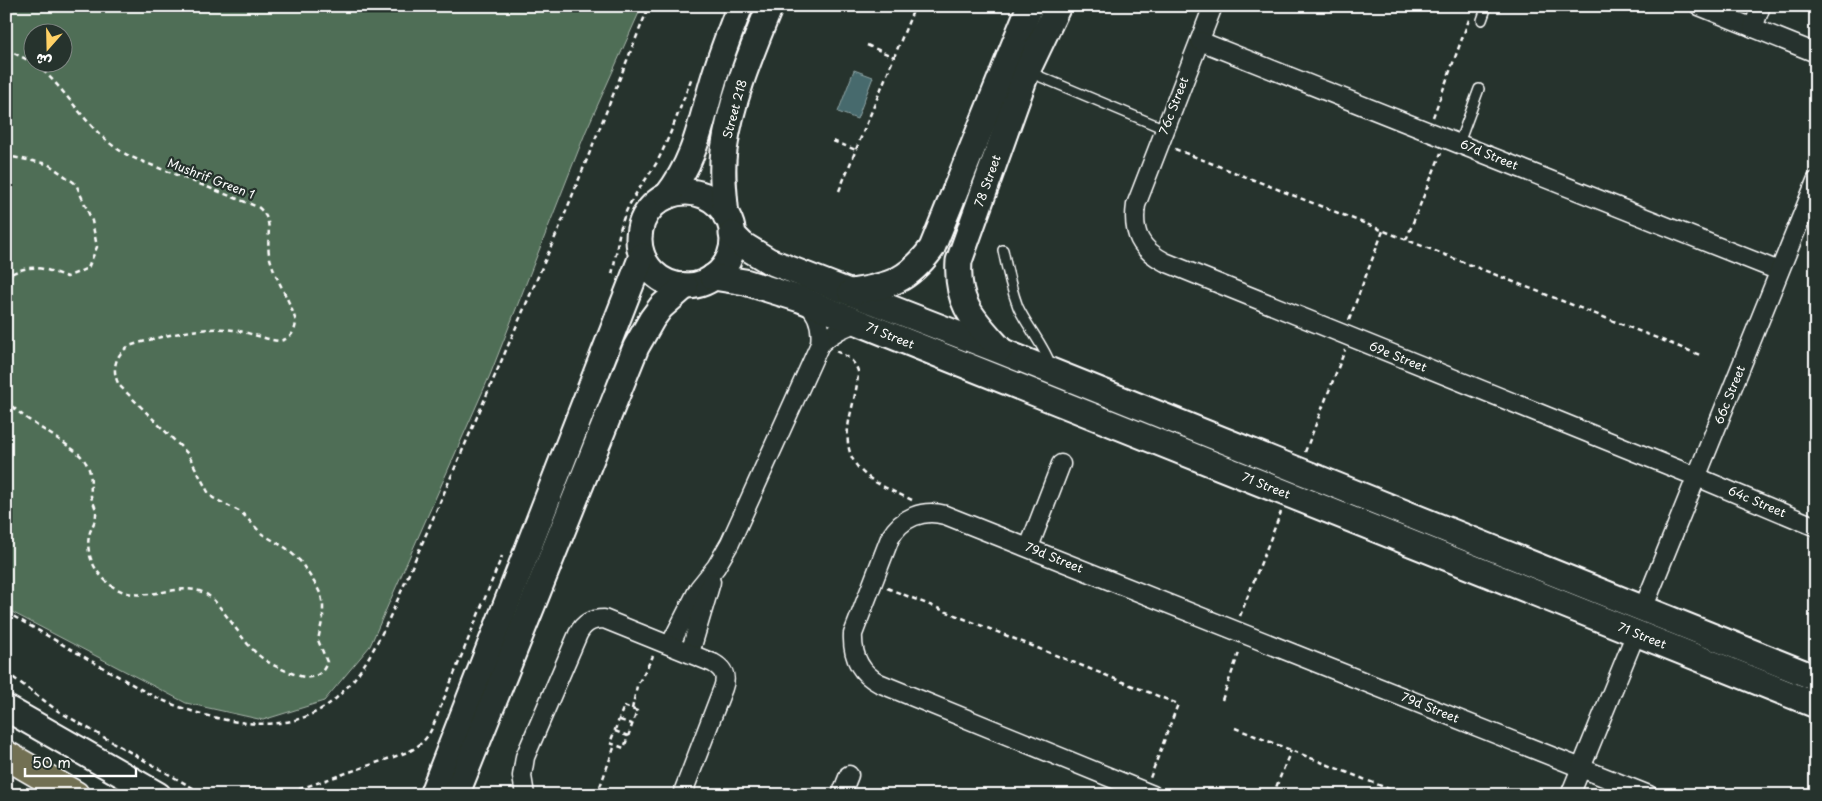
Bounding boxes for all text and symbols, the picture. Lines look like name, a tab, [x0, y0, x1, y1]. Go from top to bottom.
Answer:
north arrow	[22, 22, 72, 72]
text: ش	[33, 48, 54, 73]
street label: 76c Street	[1154, 74, 1192, 137]
street label: Street 218	[718, 77, 751, 140]
street label: 67d Street	[1458, 134, 1521, 174]
street label: 78 Street	[969, 152, 1005, 209]
street label: Mushrif Green 1	[165, 153, 258, 203]
street label: 71 Street	[864, 317, 917, 353]
street label: 69e Street	[1367, 336, 1430, 376]
street label: 66c Street	[1709, 362, 1749, 427]
street label: 71 Street	[1240, 467, 1293, 503]
street label: 64c Street	[1726, 481, 1789, 521]
street label: 79d Street	[1023, 537, 1086, 577]
street label: 71 Street	[1616, 617, 1669, 653]
street label: 79d Street	[1399, 687, 1462, 727]
scale bar	[25, 746, 136, 778]
text: 50 m	[32, 750, 71, 773]

